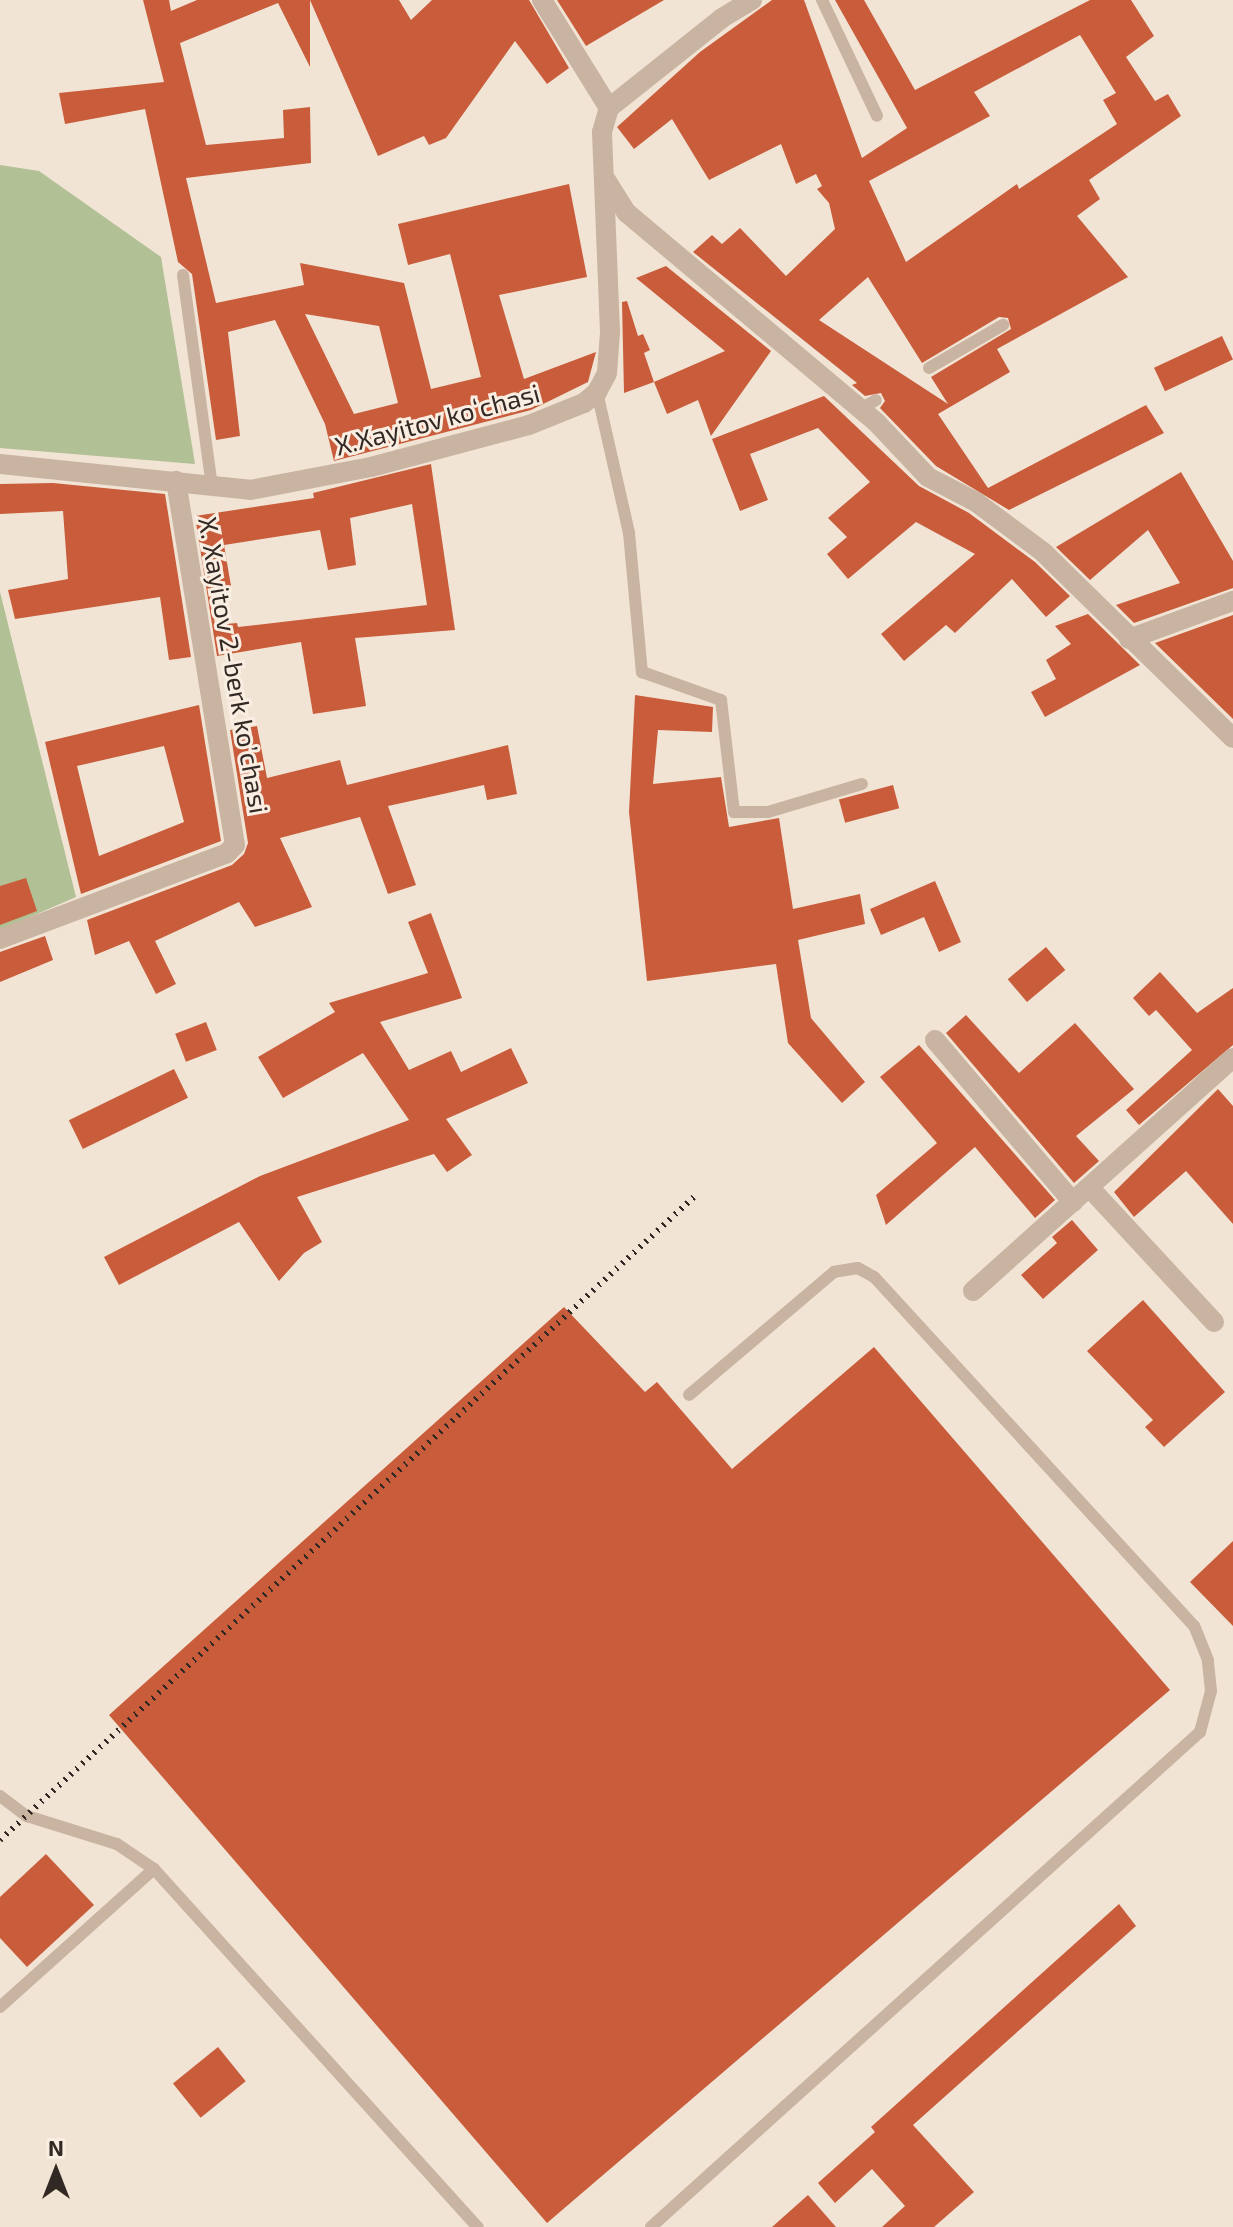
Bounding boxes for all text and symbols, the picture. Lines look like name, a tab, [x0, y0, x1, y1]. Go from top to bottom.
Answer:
street label: X.Xayitov koʻchasi	[331, 377, 543, 461]
street label: X. Xayitov 2-berk koʼchasi	[192, 514, 276, 816]
north arrow	[16, 2131, 96, 2211]
text: N	[48, 2134, 64, 2160]

